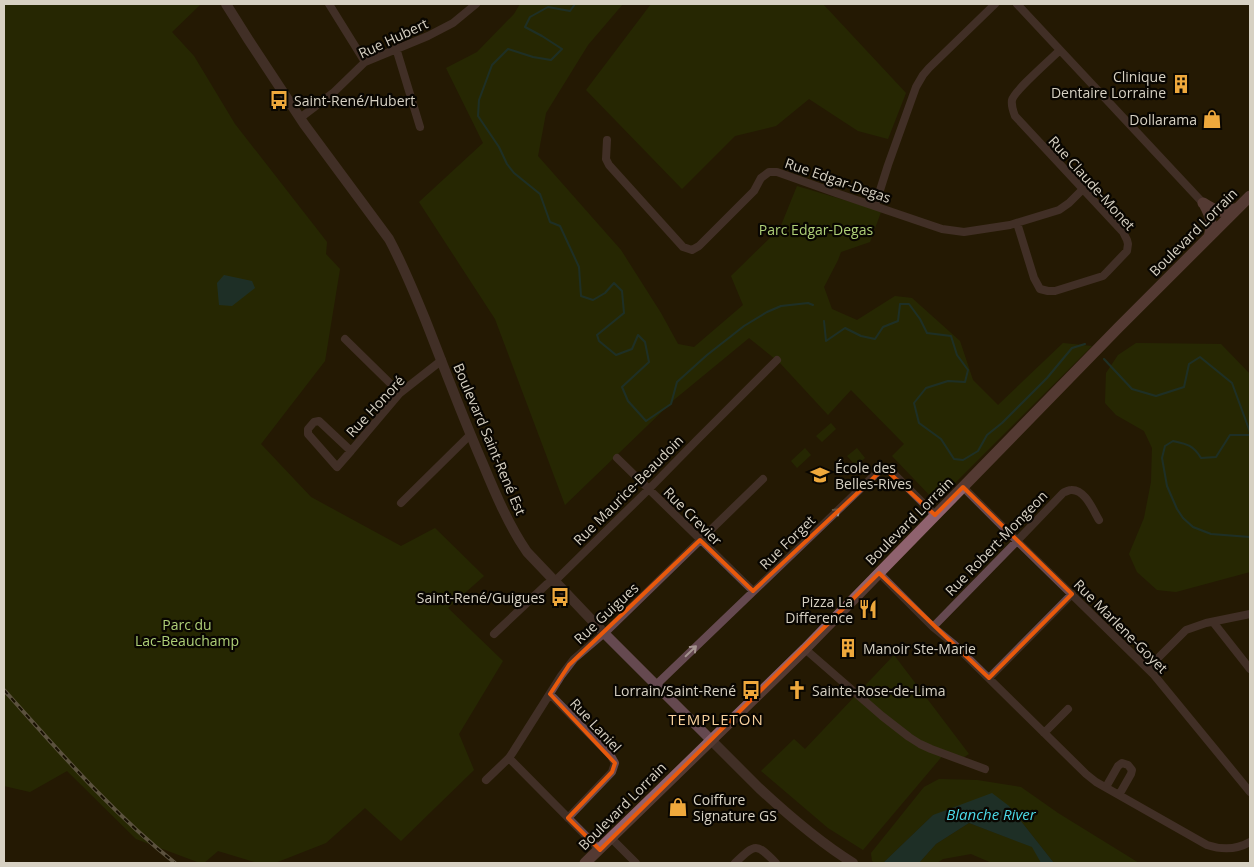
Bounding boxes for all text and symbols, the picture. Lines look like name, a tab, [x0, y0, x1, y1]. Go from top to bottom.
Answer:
street label: Rue Hubert	[355, 14, 431, 62]
place label: Clinique Dentaire Lorraine	[1051, 67, 1166, 102]
building icon: Clinique Dentaire Lorraine	[1170, 73, 1192, 95]
bus stop icon: Saint-René/Hubert	[268, 89, 290, 111]
place label: Saint-René/Hubert	[294, 91, 415, 110]
shop icon: Dollarama	[1201, 108, 1223, 130]
place label: Dollarama	[1129, 110, 1197, 129]
street label: Rue Claude-Monet	[1045, 132, 1139, 234]
street label: Rue Edgar-Degas	[783, 153, 894, 207]
street label: Boulevard Lorrain	[1145, 184, 1241, 280]
park label: Parc Edgar-Degas	[759, 220, 873, 239]
street label: Boulevard Saint-René Est	[449, 360, 531, 518]
street label: Rue Honoré	[341, 371, 409, 441]
street label: Rue Maurice-Beaudoin	[569, 431, 687, 549]
place label: École des Belles-Rives	[835, 458, 912, 493]
school or university icon: École des Belles-Rives	[809, 464, 831, 486]
street label: Boulevard Lorrain	[861, 473, 957, 569]
street label: Rue Crevier	[660, 483, 727, 550]
street label: Rue Robert-Mongeon	[941, 486, 1051, 600]
one-way arrow	[828, 508, 840, 520]
street label: Rue Forget	[755, 511, 819, 573]
street label: Rue Marlene-Goyet	[1070, 575, 1172, 677]
street label: Rue Guigues	[570, 578, 643, 648]
bus stop icon: Saint-René/Guigues	[549, 586, 571, 608]
place label: Saint-René/Guigues	[417, 588, 545, 607]
place label: Pizza La Difference	[785, 592, 853, 627]
restaurant icon: Pizza La Difference	[857, 598, 879, 620]
park label: Parc du Lac-Beauchamp	[135, 615, 239, 650]
building icon: Manoir Ste-Marie	[837, 637, 859, 659]
place label: Manoir Ste-Marie	[863, 639, 976, 658]
one-way arrow	[685, 645, 698, 657]
bus stop icon: Lorrain/Saint-René	[740, 679, 762, 701]
church icon: Sainte-Rose-de-Lima	[786, 679, 808, 701]
place label: Lorrain/Saint-René	[614, 681, 736, 700]
place label: Sainte-Rose-de-Lima	[812, 681, 946, 700]
street label: Rue Laniel	[566, 694, 626, 756]
district label: TEMPLETON	[668, 709, 764, 729]
street label: Boulevard Lorrain	[574, 758, 670, 854]
place label: Coiffure Signature GS	[693, 790, 777, 825]
shop icon: Coiffure Signature GS	[667, 796, 689, 818]
water label: Blanche River	[946, 804, 1037, 824]

